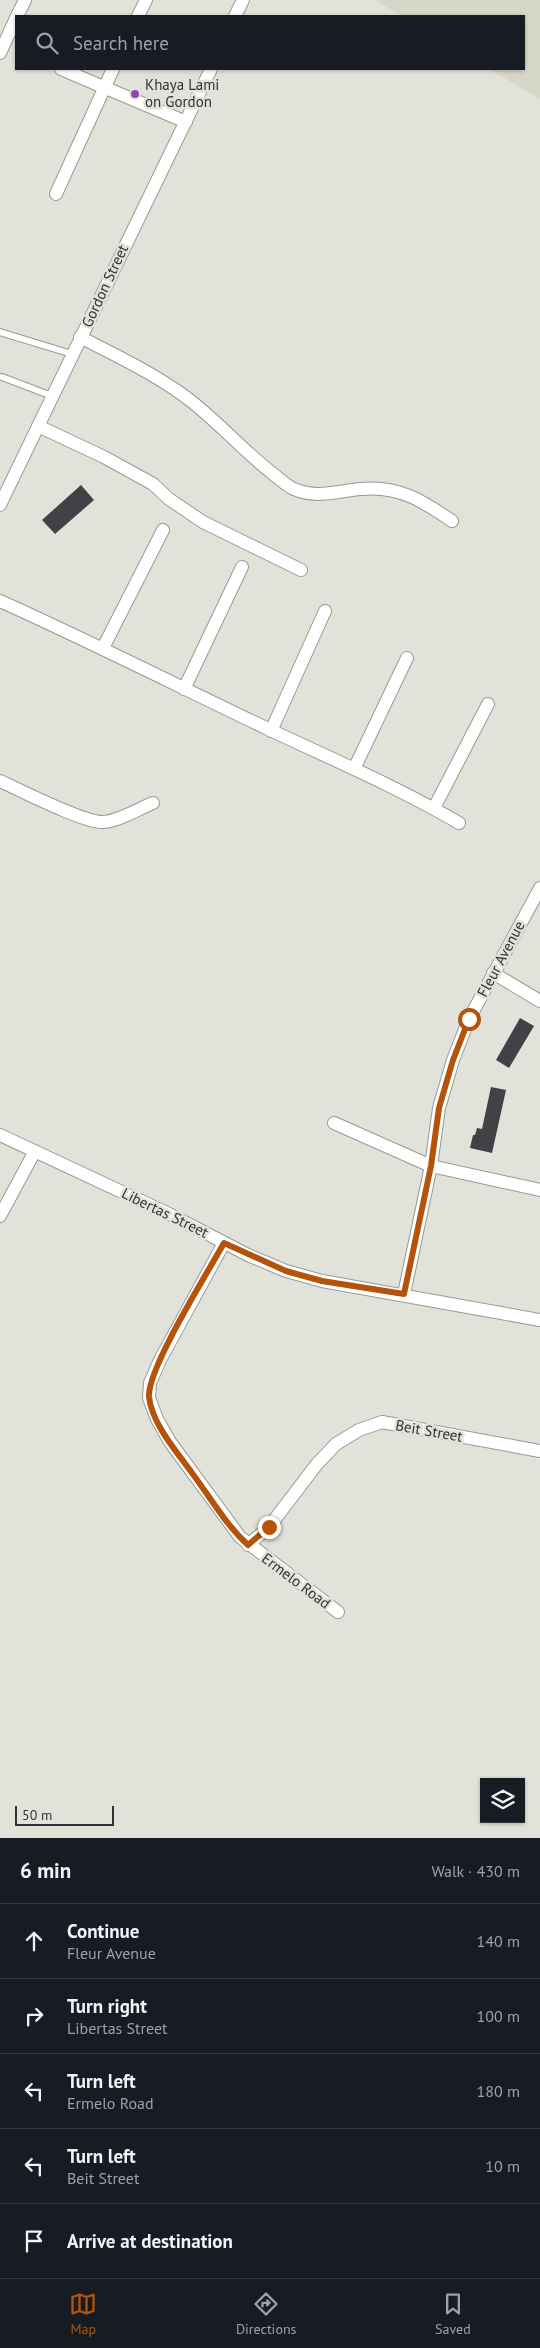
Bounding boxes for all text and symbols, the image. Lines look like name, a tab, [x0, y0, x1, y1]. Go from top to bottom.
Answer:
search box	[15, 15, 525, 70]
icon: search	[33, 29, 61, 57]
text: Search here	[73, 31, 169, 55]
place label: Khaya Lami on Gordon	[145, 75, 219, 111]
marker: Khaya Lami on Gordon	[129, 88, 141, 100]
street label: Gordon Street	[77, 241, 132, 330]
street label: Fleur Avenue	[473, 918, 529, 1000]
route start	[458, 1008, 481, 1031]
street label: Libertas Street	[119, 1183, 212, 1242]
street label: Beit Street	[394, 1415, 464, 1446]
route end	[258, 1516, 281, 1539]
street label: Ermelo Road	[258, 1549, 334, 1613]
map controls	[480, 1778, 525, 1823]
button: layers	[480, 1778, 525, 1823]
scale bar	[15, 1803, 114, 1826]
text: 50 m	[22, 1806, 52, 1824]
text: 6 min	[20, 1857, 71, 1884]
text: Walk · 430 m	[431, 1861, 520, 1881]
text: Continue	[67, 1919, 139, 1943]
icon: ahead	[20, 1927, 48, 1955]
text: 140 m	[477, 1931, 520, 1951]
text: Fleur Avenue	[67, 1943, 156, 1963]
text: Turn right	[67, 1994, 147, 2018]
icon: right	[20, 2002, 48, 2030]
text: 100 m	[477, 2006, 520, 2026]
text: Libertas Street	[67, 2018, 167, 2038]
text: Turn left	[67, 2069, 136, 2093]
icon: left	[20, 2077, 48, 2105]
text: 180 m	[477, 2081, 520, 2101]
text: Ermelo Road	[67, 2093, 154, 2113]
text: Turn left	[67, 2144, 136, 2168]
icon: left	[20, 2152, 48, 2180]
text: 10 m	[485, 2156, 520, 2176]
text: Beit Street	[67, 2168, 139, 2188]
icon: arrive	[20, 2227, 48, 2255]
text: Arrive at destination	[67, 2229, 233, 2253]
tab: Map	[69, 2290, 97, 2338]
tab: Directions	[236, 2290, 296, 2338]
tab: Saved	[435, 2290, 471, 2338]

